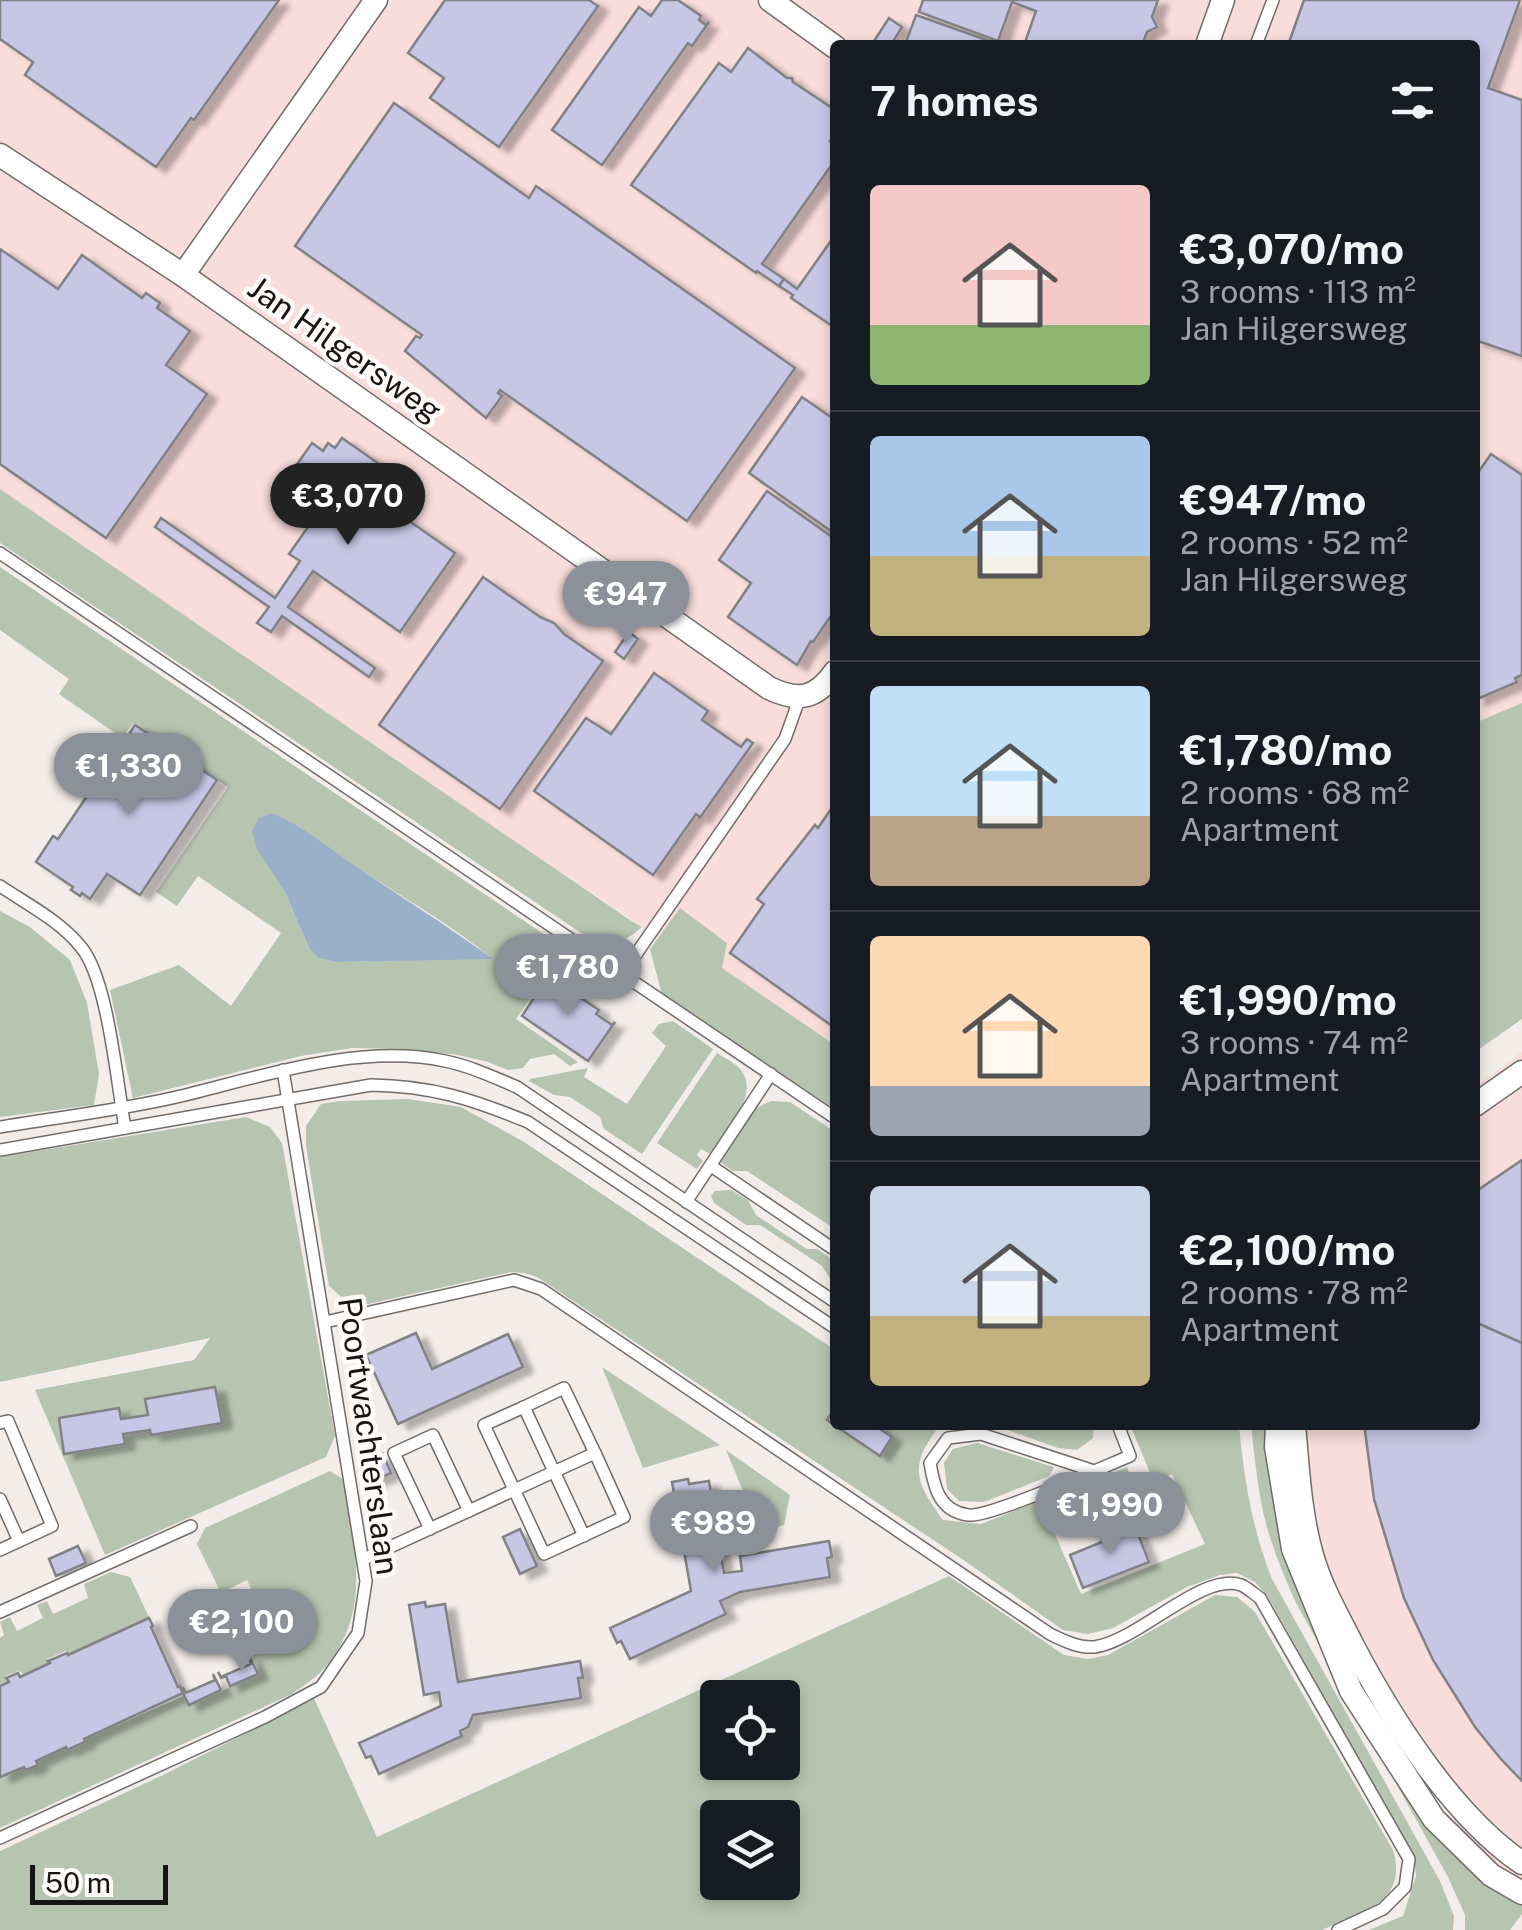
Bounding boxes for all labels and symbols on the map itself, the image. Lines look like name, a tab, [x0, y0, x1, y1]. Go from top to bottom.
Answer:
street label: Jan Hilgersweg	[241, 269, 449, 429]
pin: €3,070	[267, 463, 429, 548]
pin: €947	[567, 561, 685, 646]
pin: €1,330	[48, 733, 210, 818]
pin: €1,780	[487, 934, 649, 1019]
street label: Poortwachterslaan	[331, 1295, 407, 1577]
pin: €1,990	[1029, 1472, 1191, 1557]
pin: €989	[655, 1490, 773, 1575]
pin: €2,100	[161, 1589, 323, 1674]
scale bar	[30, 1860, 168, 1904]

